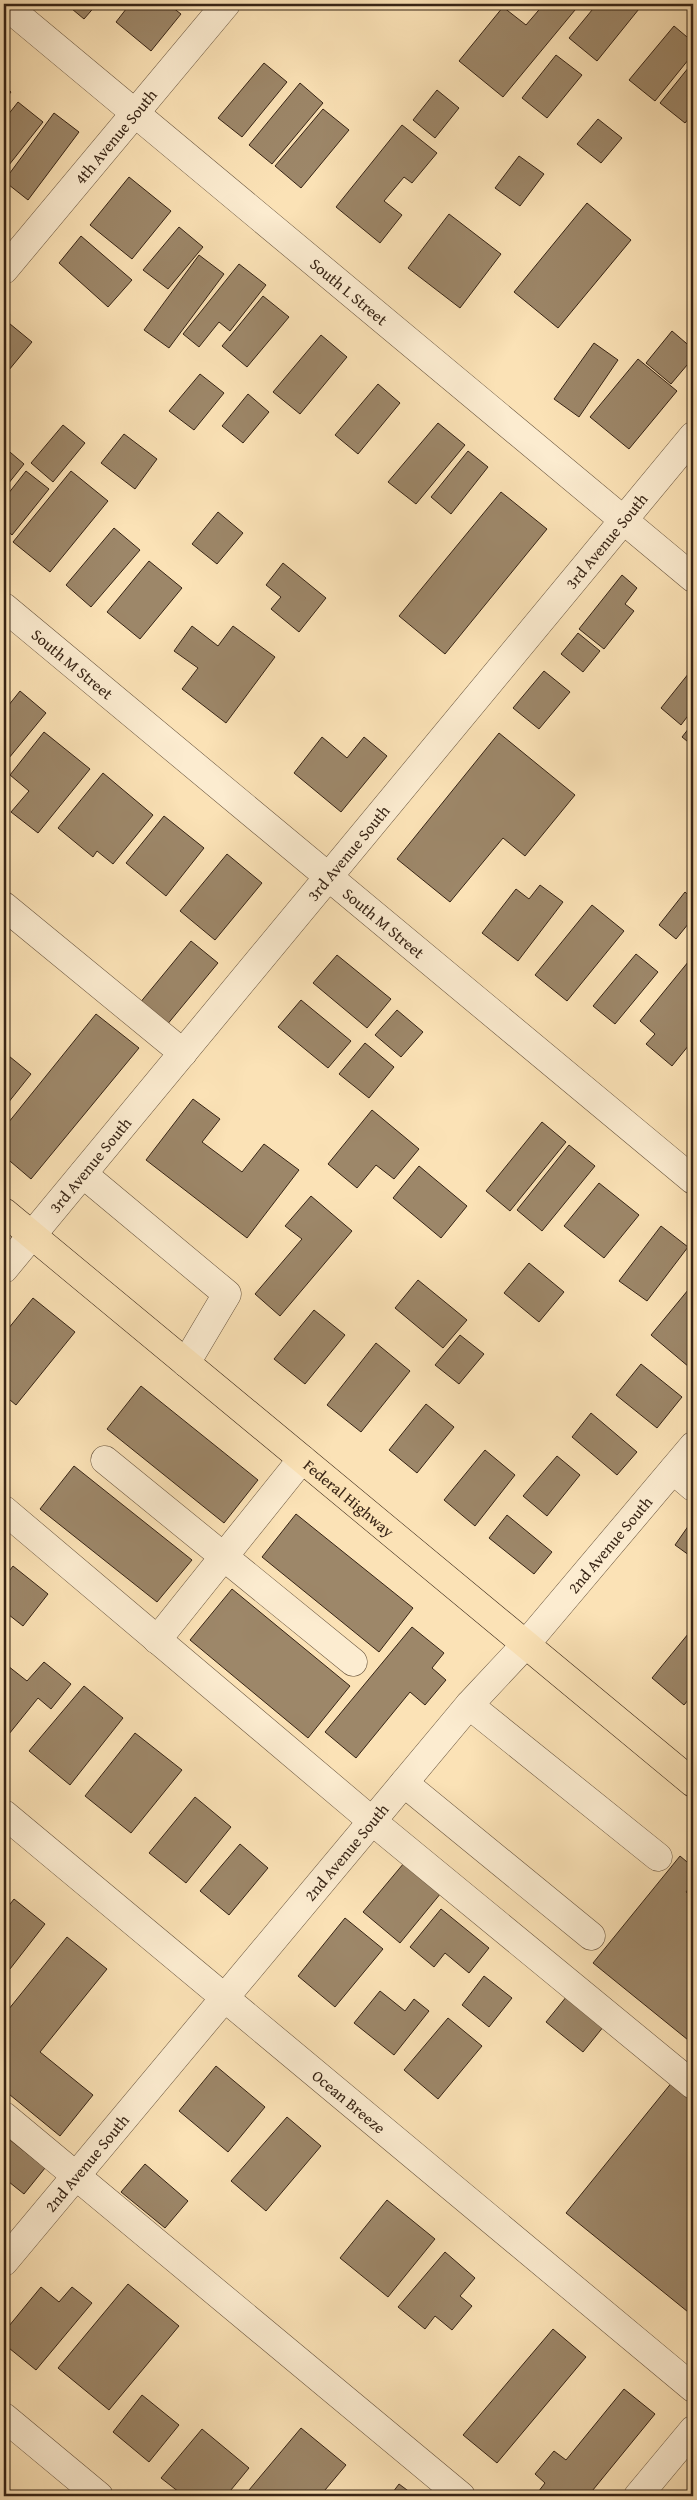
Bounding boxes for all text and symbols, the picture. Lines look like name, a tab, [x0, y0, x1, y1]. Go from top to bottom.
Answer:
street label: 4th Avenue South	[69, 83, 162, 189]
street label: South L Street	[305, 252, 393, 331]
street label: 3rd Avenue South	[559, 488, 653, 594]
street label: South M Street	[26, 623, 119, 705]
street label: 3rd Avenue South	[301, 800, 395, 906]
street label: South M Street	[338, 882, 430, 964]
street label: 3rd Avenue South	[43, 1112, 137, 1218]
street label: Federal Highway	[298, 1453, 400, 1543]
street label: 2nd Avenue South	[562, 1491, 658, 1599]
street label: 2nd Avenue South	[298, 1798, 394, 1906]
street label: Ocean Breeze	[307, 2064, 391, 2139]
street label: 2nd Avenue South	[39, 2109, 135, 2217]

